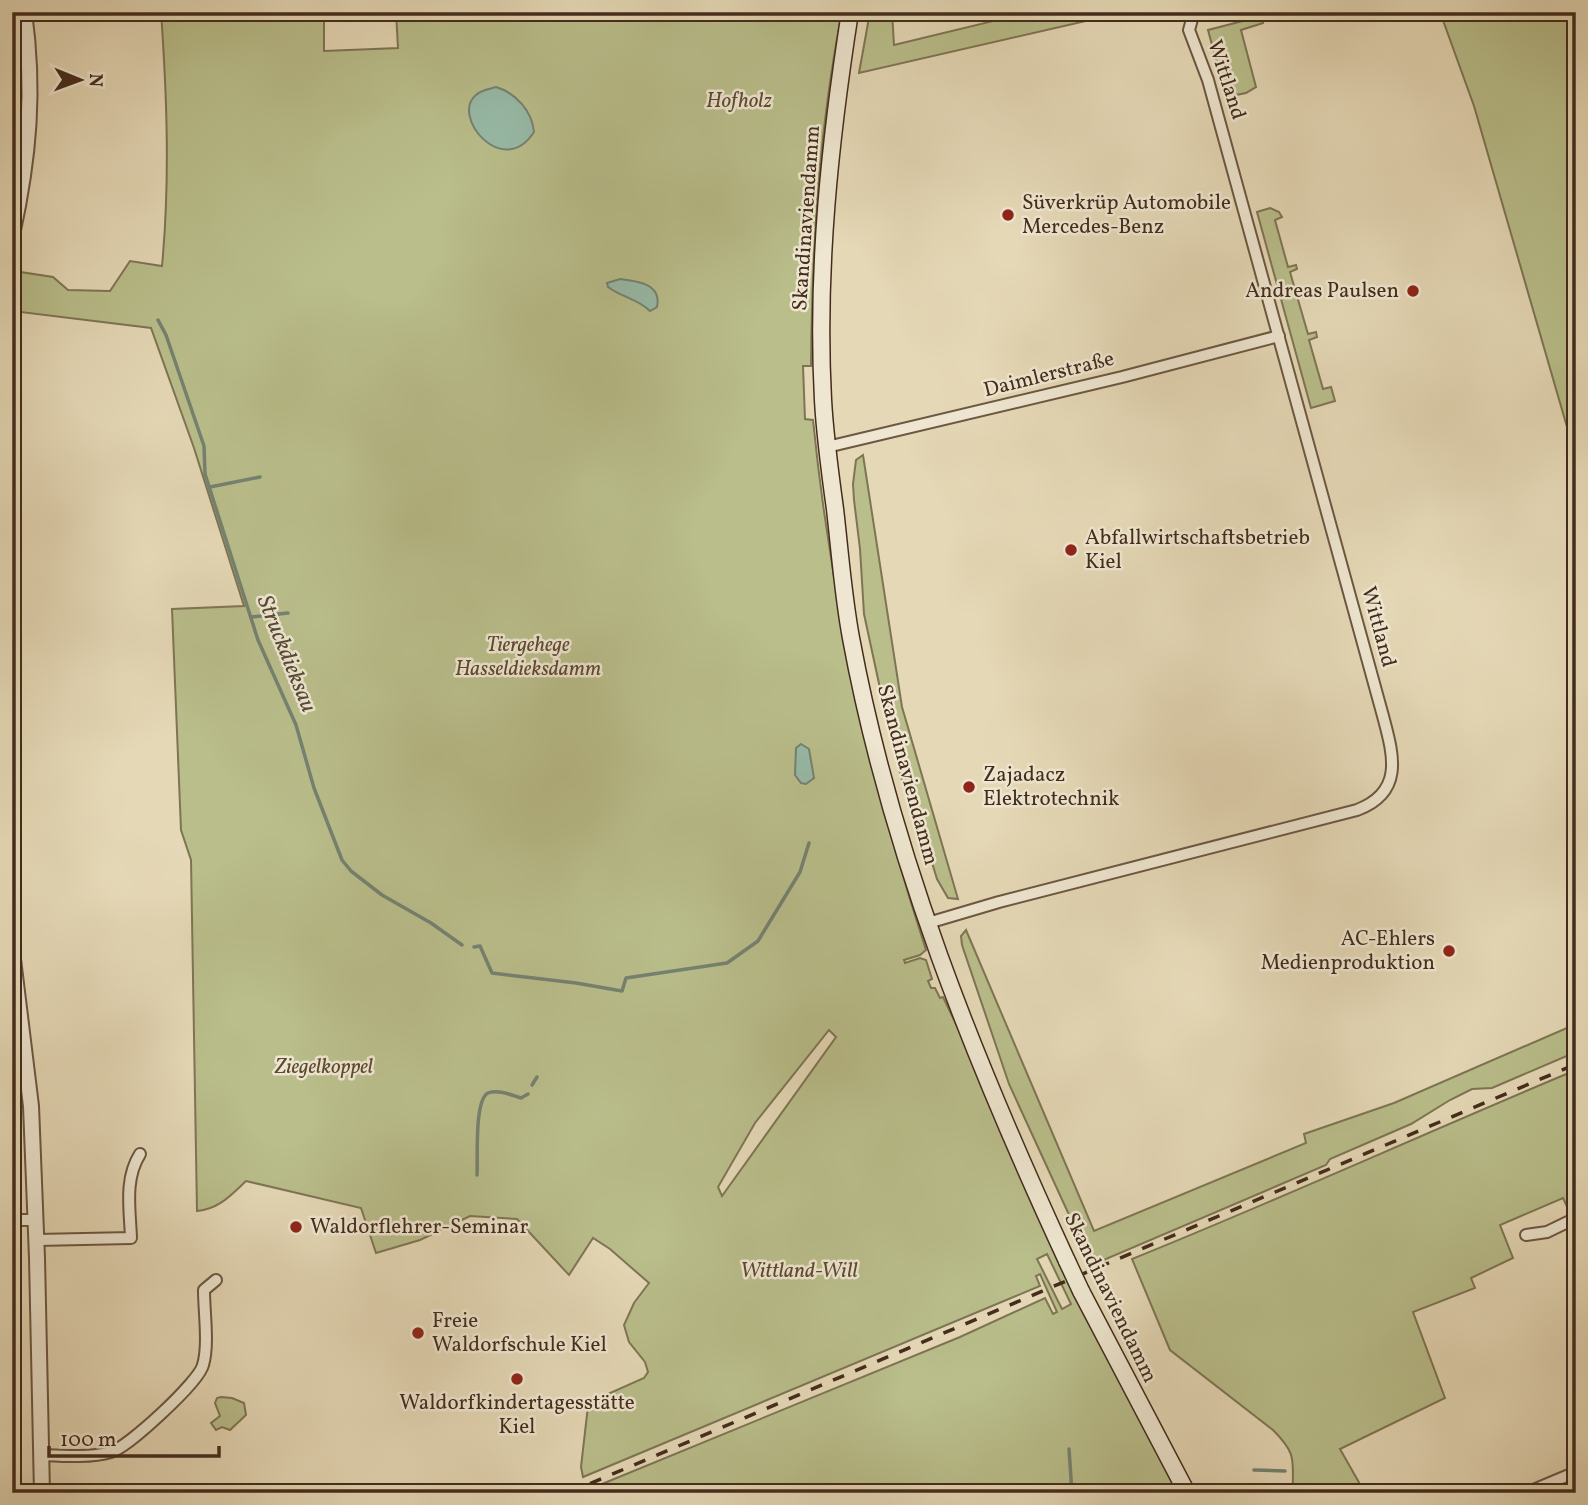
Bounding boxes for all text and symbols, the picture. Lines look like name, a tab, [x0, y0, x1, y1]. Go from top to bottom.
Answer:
street label: Wittland	[1199, 36, 1253, 124]
north arrow	[46, 46, 116, 116]
text: N	[82, 73, 108, 88]
park label: Hofholz	[706, 87, 773, 116]
street label: Skandinaviendamm	[786, 124, 828, 312]
place label: Süverkrüp Automobile Mercedes-Benz	[1022, 189, 1231, 242]
marker: Süverkrüp Automobile Mercedes-Benz	[1000, 207, 1016, 223]
place label: Andreas Paulsen	[1245, 277, 1399, 306]
marker: Andreas Paulsen	[1405, 283, 1421, 299]
street label: Daimlerstraße	[981, 345, 1117, 405]
place label: Abfallwirtschaftsbetrieb Kiel	[1085, 524, 1310, 577]
marker: Abfallwirtschaftsbetrieb Kiel	[1063, 542, 1079, 558]
street label: Wittland	[1353, 583, 1403, 671]
water label: Struckdieksau	[248, 591, 324, 717]
park label: Tiergehege Hasseldieksdamm	[455, 631, 601, 684]
street label: Skandinaviendamm	[869, 681, 945, 869]
place label: Zajadacz Elektrotechnik	[983, 761, 1120, 814]
marker: Zajadacz Elektrotechnik	[961, 779, 977, 795]
place label: AC-Ehlers Medienproduktion	[1261, 925, 1435, 978]
marker: AC-Ehlers Medienproduktion	[1441, 943, 1457, 959]
park label: Ziegelkoppel	[274, 1053, 373, 1082]
street label: Skandinaviendamm	[1056, 1208, 1164, 1388]
place label: Waldorflehrer-Seminar	[310, 1213, 528, 1242]
marker: Waldorflehrer-Seminar	[288, 1219, 304, 1235]
park label: Wittland-Will	[740, 1257, 858, 1286]
place label: Freie Waldorfschule Kiel	[432, 1307, 607, 1360]
marker: Freie Waldorfschule Kiel	[410, 1325, 426, 1341]
marker: Waldorfkindertagesstätte Kiel	[509, 1371, 525, 1387]
place label: Waldorfkindertagesstätte Kiel	[399, 1389, 635, 1442]
scale bar	[49, 1414, 219, 1458]
text: 100 m	[60, 1426, 117, 1455]

